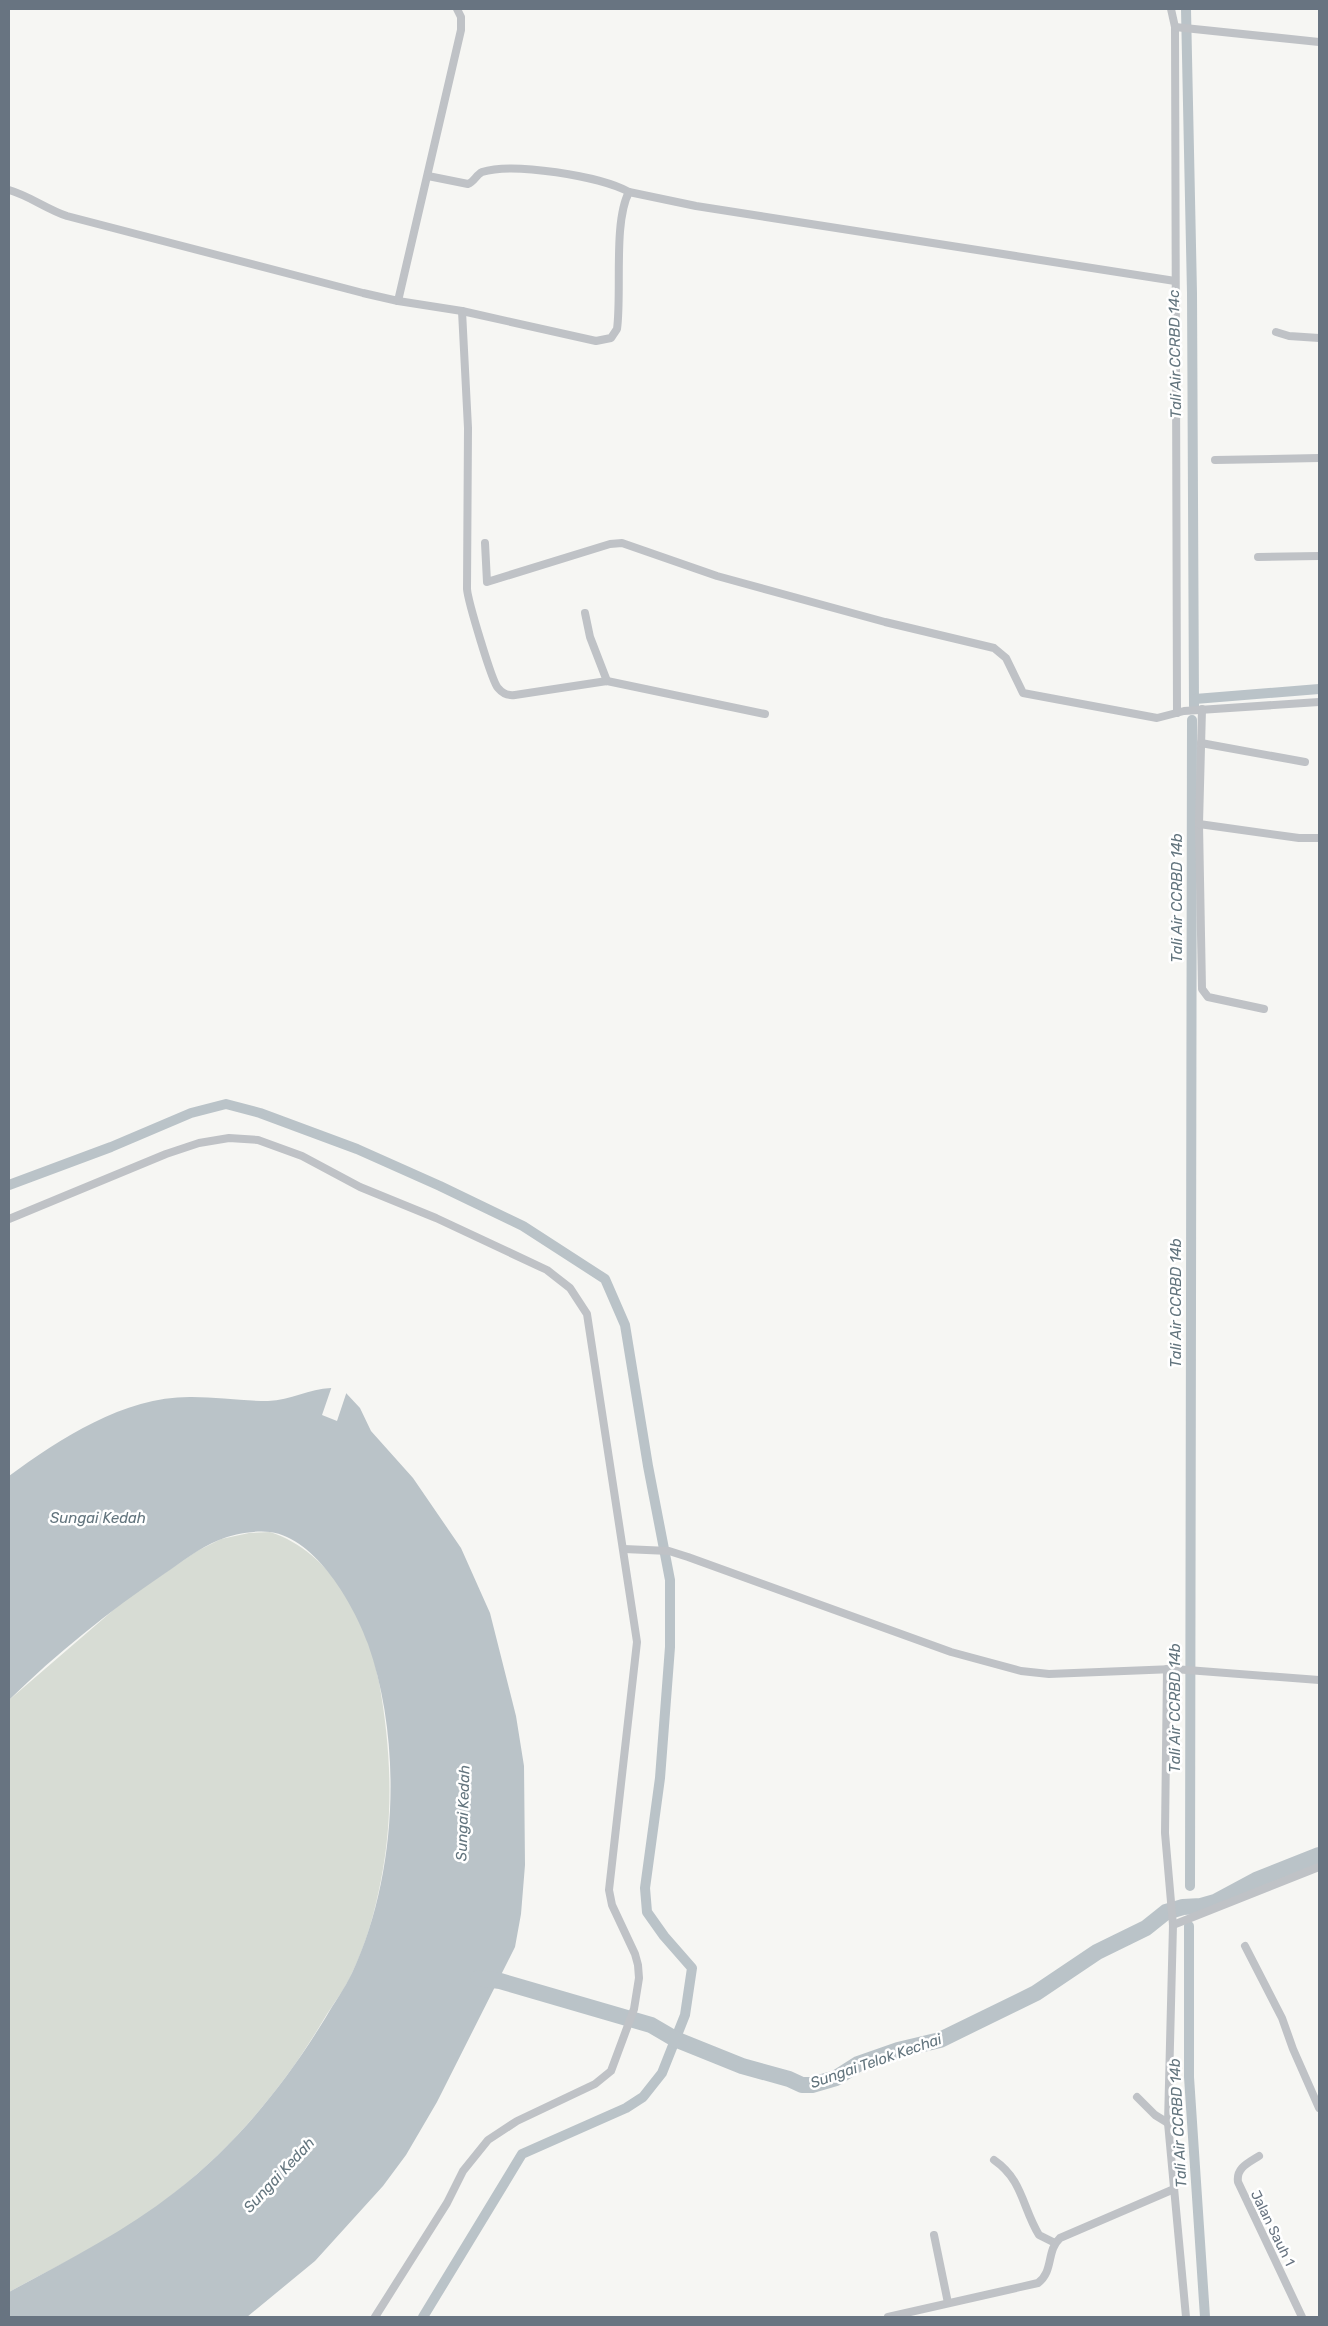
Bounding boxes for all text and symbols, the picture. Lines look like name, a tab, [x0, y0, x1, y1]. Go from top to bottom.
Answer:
water label: Tali Air CCRBD 14c	[1165, 289, 1185, 419]
water label: Tali Air CCRBD 14b	[1168, 833, 1186, 963]
water label: Tali Air CCRBD 14b	[1167, 1238, 1185, 1368]
water label: Sungai Kedah	[50, 1509, 146, 1527]
water label: Tali Air CCRBD 14b	[1166, 1643, 1184, 1773]
water label: Sungai Kedah	[452, 1765, 474, 1861]
water label: Sungai Telok Kechai	[808, 2030, 944, 2092]
water label: Tali Air CCRBD 14b	[1166, 2058, 1190, 2188]
water label: Sungai Kedah	[240, 2134, 318, 2216]
street label: Jalan Sauh 1	[1247, 2187, 1298, 2269]

